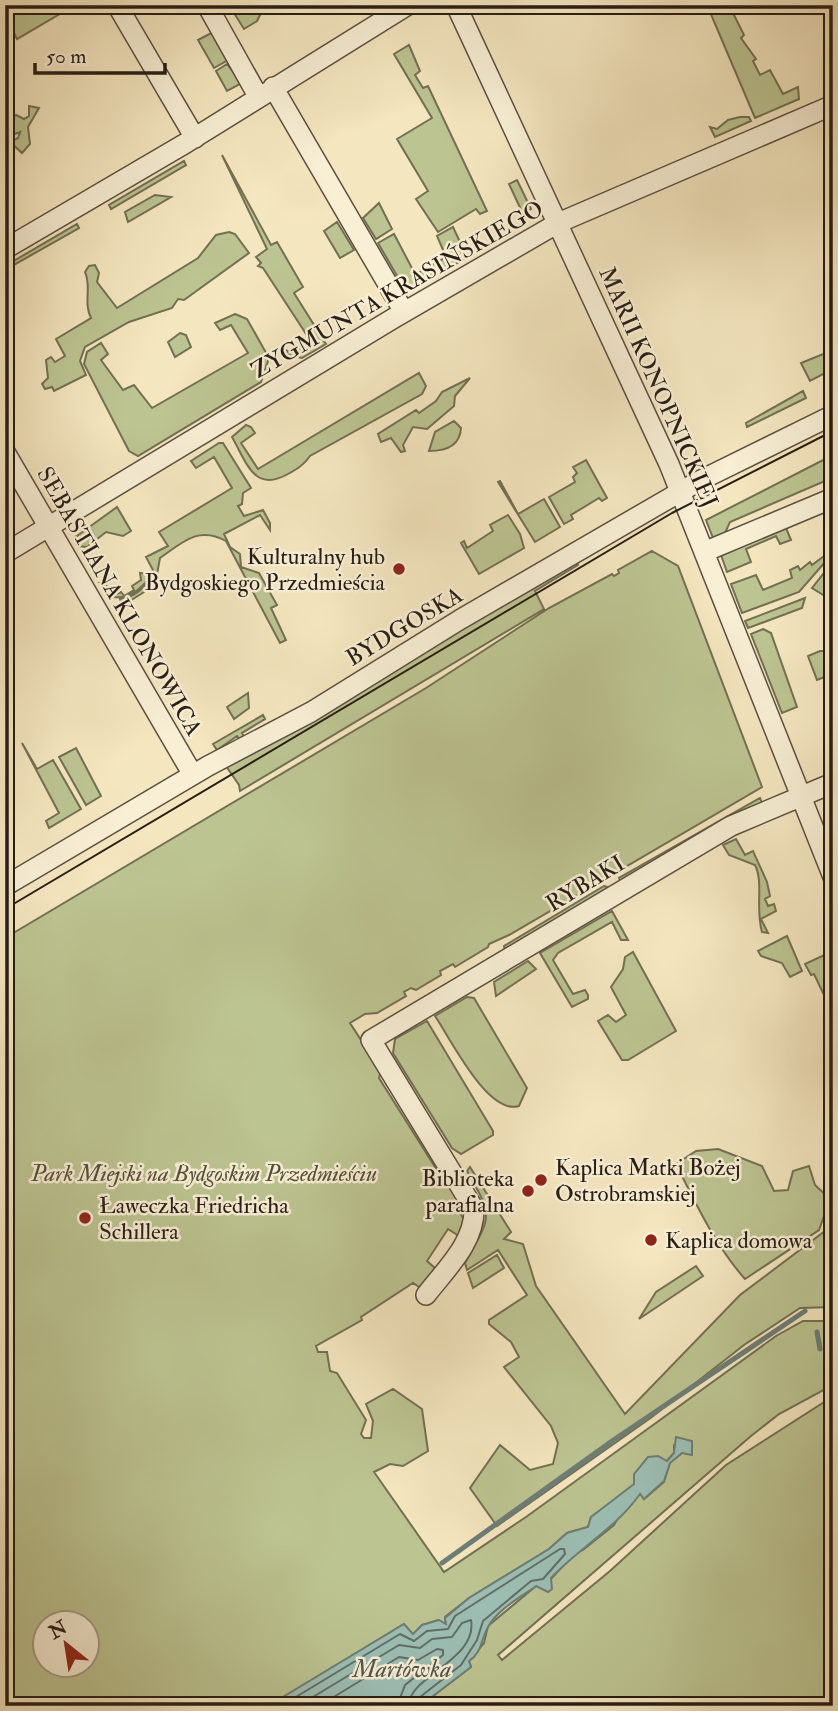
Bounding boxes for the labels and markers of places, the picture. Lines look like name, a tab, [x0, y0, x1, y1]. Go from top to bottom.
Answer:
place label: Kulturalny hub Bydgoskiego Przedmieścia	[145, 542, 386, 597]
marker: Kulturalny hub Bydgoskiego Przedmieścia	[391, 561, 407, 577]
place label: Kaplica Matki Bożej Ostrobramskiej	[555, 1153, 741, 1208]
place label: Biblioteka parafialna	[422, 1164, 515, 1220]
marker: Kaplica Matki Bożej Ostrobramskiej	[533, 1172, 549, 1188]
marker: Biblioteka parafialna	[520, 1183, 536, 1199]
place label: Ławeczka Friedricha Schillera	[99, 1191, 289, 1246]
marker: Ławeczka Friedricha Schillera	[77, 1210, 93, 1226]
place label: Kaplica domowa	[665, 1226, 813, 1256]
marker: Kaplica domowa	[643, 1232, 659, 1248]

